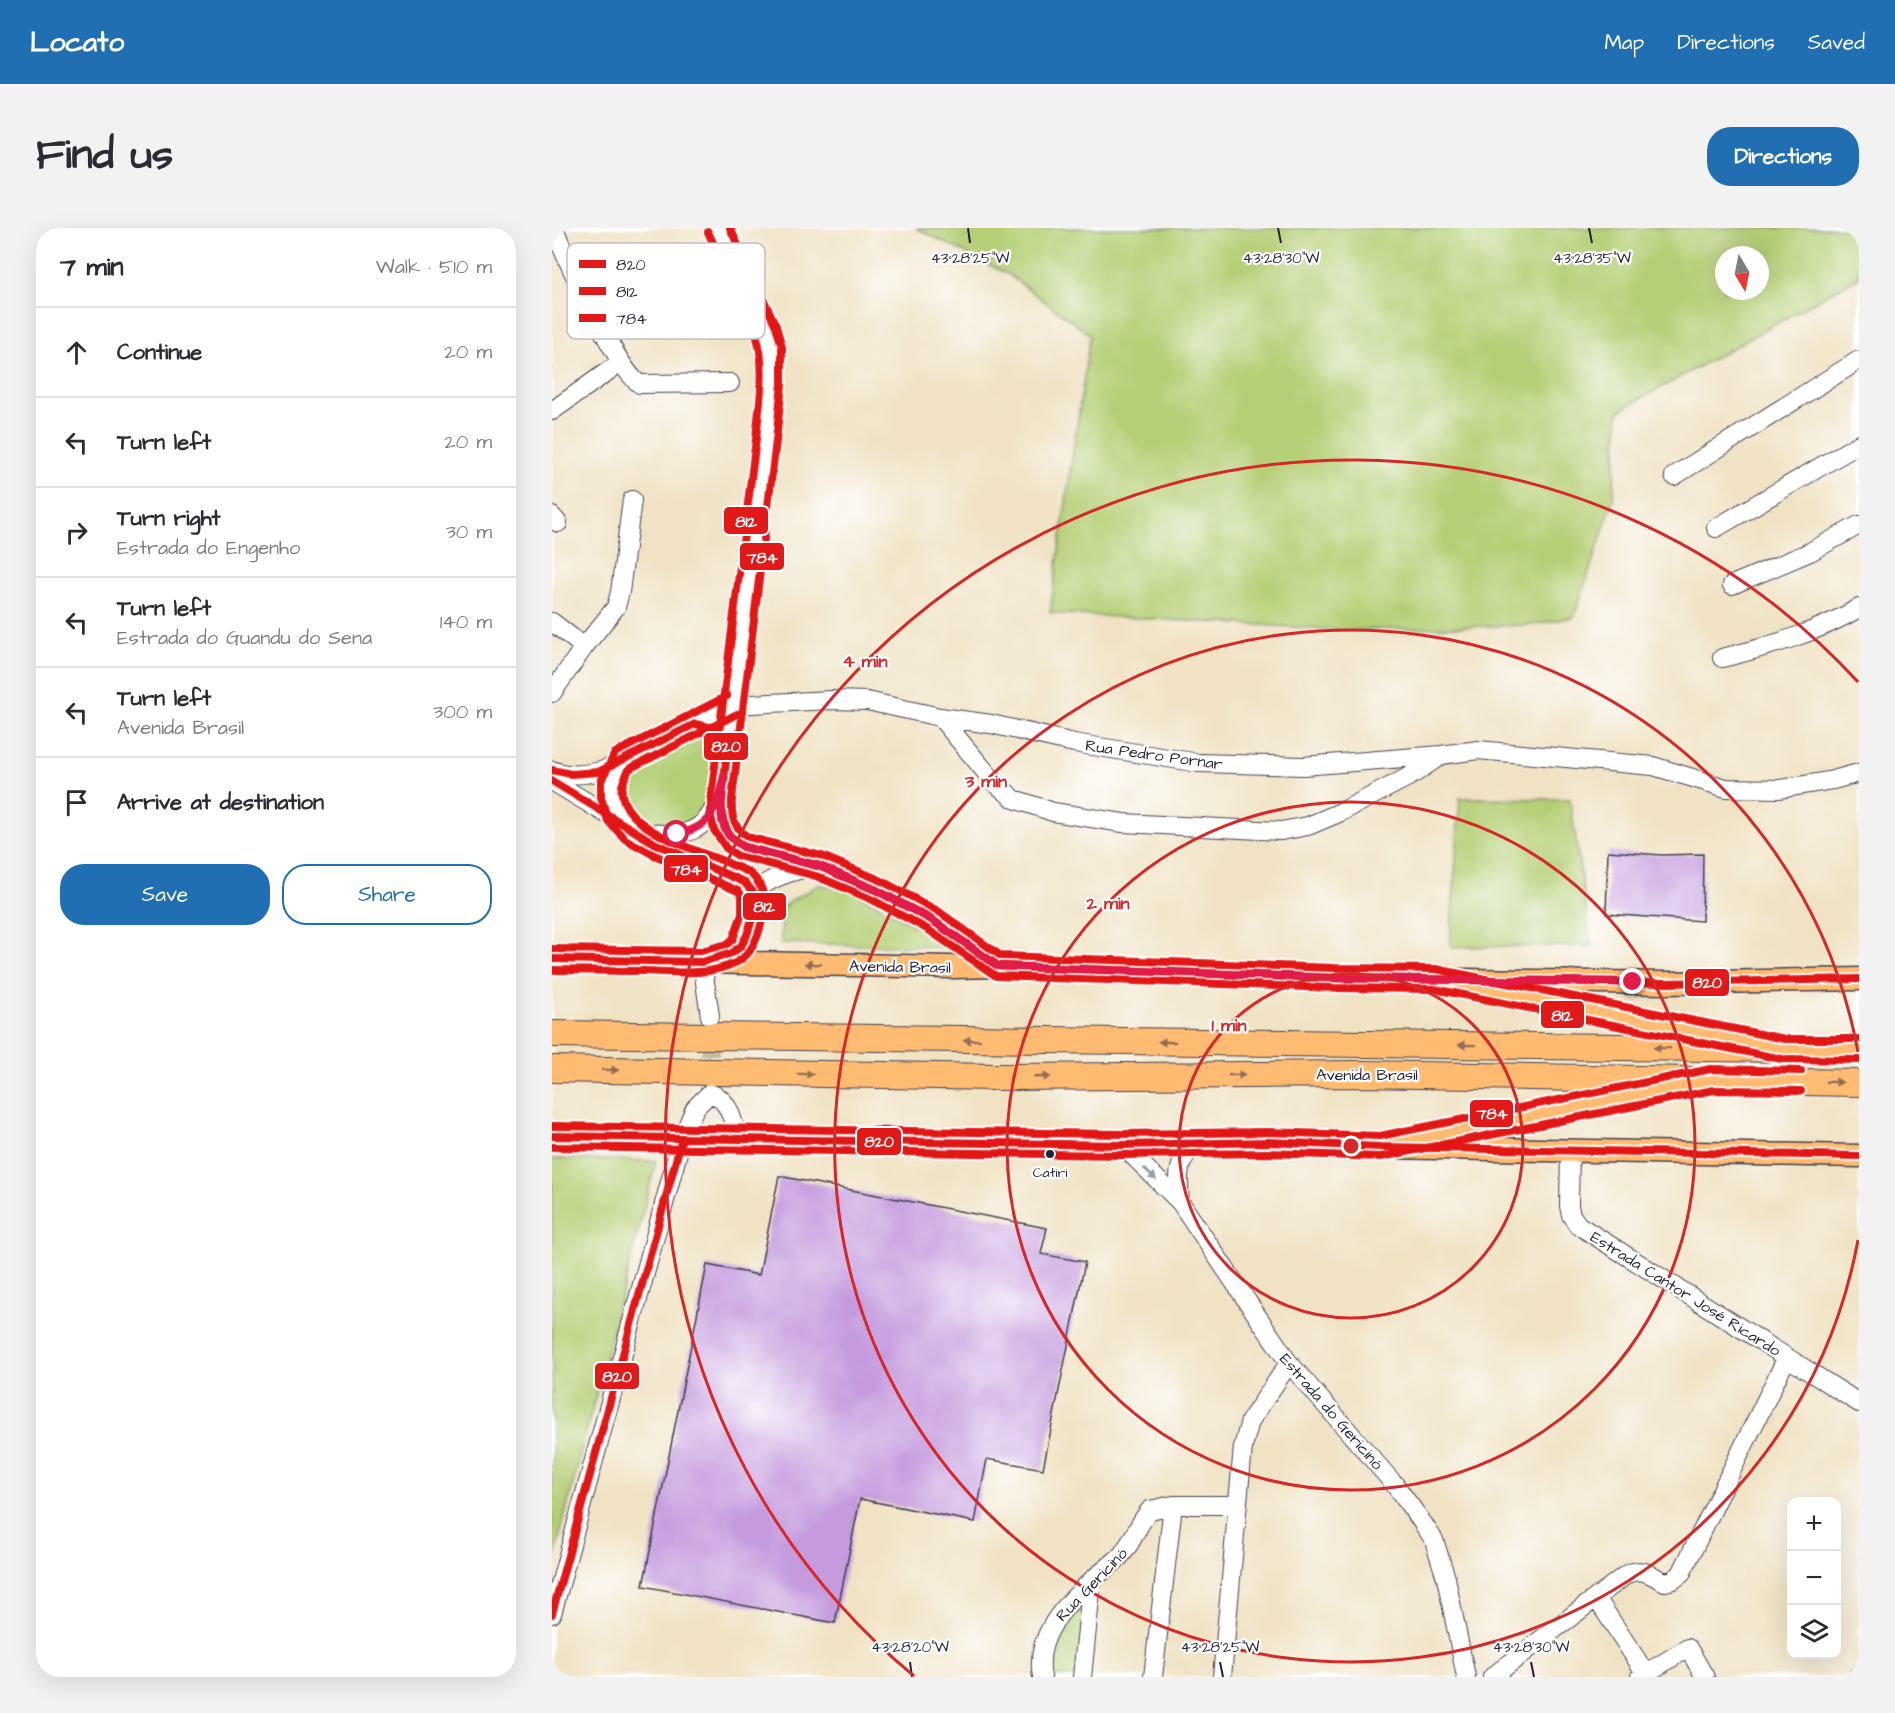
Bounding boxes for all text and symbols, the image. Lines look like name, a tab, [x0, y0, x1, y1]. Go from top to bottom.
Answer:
text: Locato	[30, 23, 124, 62]
text: Map	[1604, 28, 1644, 57]
text: Directions	[1677, 28, 1775, 57]
text: Saved	[1808, 28, 1865, 57]
text: Find us	[36, 127, 173, 185]
button: Directions	[1707, 127, 1859, 186]
legend	[567, 243, 765, 339]
north arrow	[1715, 246, 1769, 300]
text: 43°28'25"W	[931, 248, 1009, 269]
text: 43°28'30"W	[1243, 248, 1319, 269]
text: 43°28'35"W	[1553, 248, 1631, 269]
text: 7 min	[60, 249, 124, 285]
text: Walk · 510 m	[376, 253, 492, 281]
text: 820	[616, 254, 646, 276]
text: 812	[616, 281, 638, 303]
text: 784	[616, 308, 647, 330]
icon: ahead	[60, 336, 93, 369]
text: Continue	[117, 337, 202, 368]
text: 20 m	[444, 338, 492, 366]
icon: left	[60, 426, 93, 459]
text: Turn left	[117, 427, 211, 458]
text: 20 m	[444, 428, 492, 456]
text: Turn right	[117, 503, 220, 534]
line badge: 812	[723, 506, 769, 535]
text: 812	[735, 511, 758, 533]
icon: right	[60, 516, 93, 549]
text: 30 m	[446, 518, 492, 546]
text: Estrada do Engenho	[117, 534, 300, 562]
line badge: 784	[739, 542, 785, 571]
text: 784	[745, 547, 778, 569]
text: Turn left	[117, 593, 211, 624]
icon: left	[60, 606, 93, 639]
text: 140 m	[440, 608, 492, 636]
text: Estrada do Guandu do Sena	[117, 624, 372, 652]
text: 4 min	[842, 649, 888, 674]
text: Turn left	[117, 683, 211, 714]
icon: left	[60, 696, 93, 729]
text: 300 m	[433, 698, 492, 726]
text: Avenida Brasil	[117, 714, 244, 742]
line badge: 820	[703, 732, 749, 761]
street label: Rua Pedro Pornar	[1084, 734, 1224, 776]
text: 820	[711, 736, 741, 758]
text: 3 min	[964, 769, 1007, 794]
icon: arrive	[60, 786, 93, 819]
text: Arrive at destination	[117, 787, 324, 818]
route start	[663, 820, 689, 846]
line badge: 784	[663, 854, 709, 883]
text: 784	[669, 859, 702, 881]
button: Save	[60, 864, 270, 925]
button: Share	[282, 864, 492, 925]
text: 2 min	[1085, 891, 1130, 916]
line badge: 812	[742, 892, 787, 921]
text: 812	[753, 896, 776, 918]
street label: Avenida Brasil	[849, 955, 951, 979]
one-way arrow	[804, 959, 823, 969]
route end	[1619, 968, 1645, 994]
line badge: 820	[1684, 968, 1730, 997]
text: 820	[1692, 972, 1722, 994]
line badge: 812	[1540, 1000, 1585, 1029]
text: 812	[1551, 1005, 1574, 1027]
text: 1 min	[1211, 1013, 1247, 1038]
one-way arrow	[963, 1035, 982, 1044]
one-way arrow	[1158, 1037, 1177, 1046]
one-way arrow	[1458, 1040, 1477, 1050]
one-way arrow	[1653, 1043, 1672, 1053]
street label: Avenida Brasil	[1316, 1064, 1418, 1086]
one-way arrow	[601, 1065, 620, 1075]
one-way arrow	[796, 1069, 815, 1079]
one-way arrow	[1228, 1070, 1247, 1080]
one-way arrow	[1033, 1072, 1052, 1082]
one-way arrow	[1825, 1077, 1844, 1087]
line badge: 784	[1469, 1099, 1514, 1128]
text: 784	[1475, 1103, 1508, 1125]
line badge: 820	[856, 1127, 902, 1156]
text: 820	[864, 1131, 894, 1153]
centre of rings	[1341, 1136, 1361, 1156]
marker: Catiri	[1044, 1148, 1056, 1160]
place label: Catiri	[1033, 1163, 1067, 1183]
one-way arrow	[1143, 1166, 1157, 1180]
street label: Estrada Cantor José Ricardo	[1586, 1226, 1785, 1362]
street label: Estrada do Gericinó	[1274, 1349, 1388, 1475]
line badge: 820	[594, 1362, 640, 1390]
text: 820	[602, 1366, 632, 1388]
map controls	[1787, 1497, 1841, 1659]
button: +	[1787, 1497, 1841, 1551]
street label: Rua Gericinó	[1051, 1543, 1132, 1626]
button: −	[1787, 1551, 1841, 1605]
button: layers	[1787, 1605, 1841, 1659]
text: 43°28'20"W	[871, 1637, 949, 1658]
text: 43°28'25"W	[1181, 1637, 1259, 1658]
text: 43°28'30"W	[1493, 1637, 1569, 1658]

